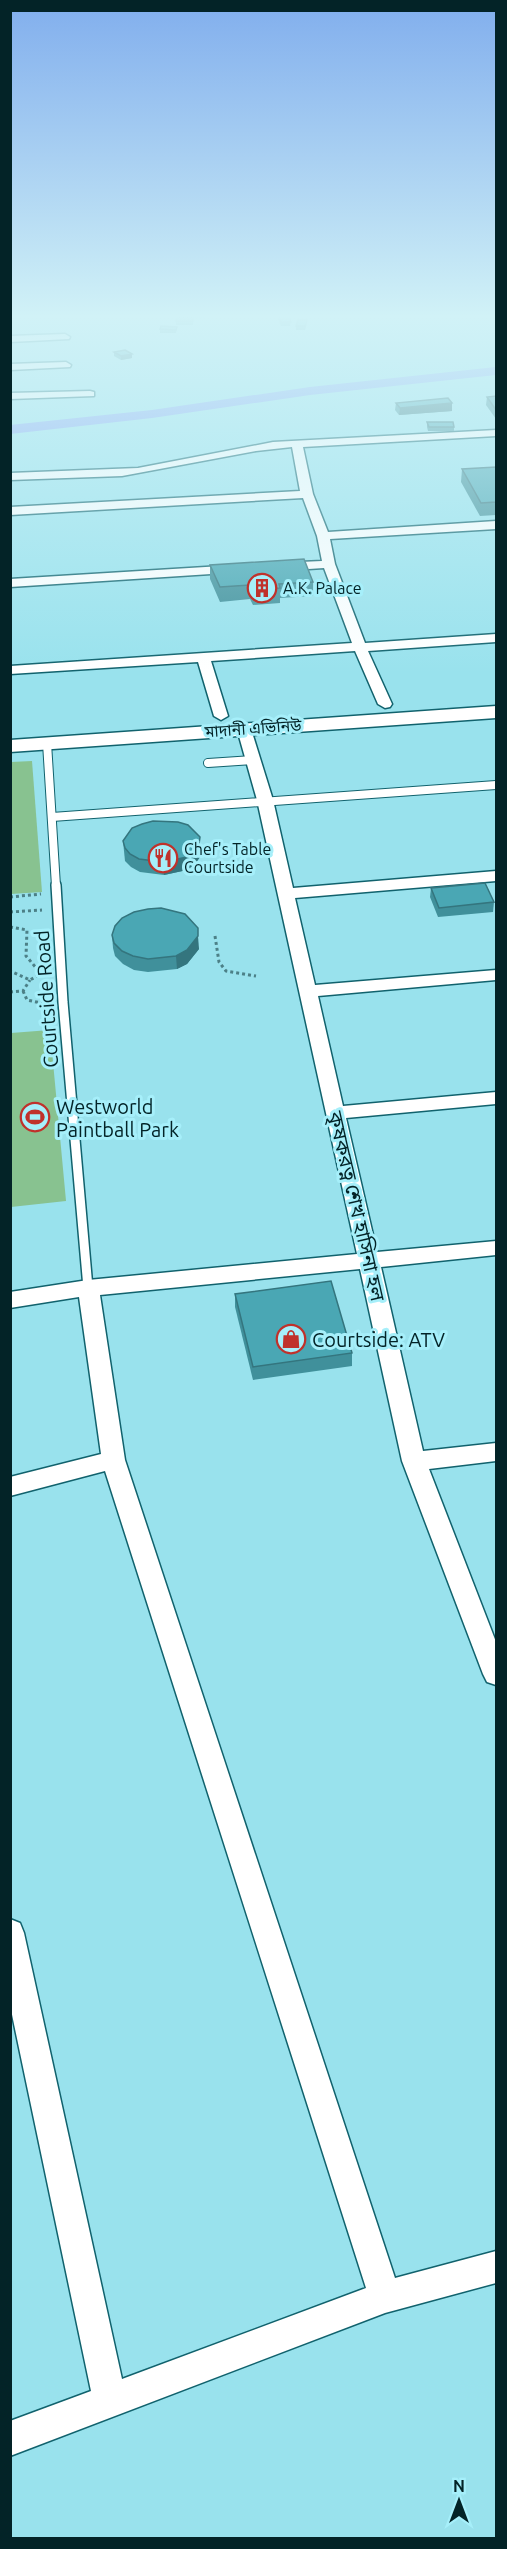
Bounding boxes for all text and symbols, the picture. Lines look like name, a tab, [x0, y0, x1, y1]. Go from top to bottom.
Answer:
building icon: A.K. Palace	[246, 572, 278, 604]
place label: A.K. Palace	[283, 579, 362, 597]
street label: মাদানী এভিনিউ	[203, 716, 303, 740]
place label: Chef's Table Courtside	[184, 840, 271, 876]
restaurant icon: Chef's Table Courtside	[147, 842, 179, 874]
street label: Courtside Road	[30, 929, 62, 1069]
place label: Westworld Paintball Park	[56, 1095, 179, 1141]
sports icon: Westworld Paintball Park	[19, 1101, 51, 1133]
street label: কৃষকরত্ন শেখ হাসিনা হল	[322, 1108, 390, 1304]
shop icon: Courtside: ATV	[275, 1323, 307, 1355]
place label: Courtside: ATV	[312, 1328, 445, 1351]
north arrow	[429, 2471, 489, 2531]
text: N	[453, 2477, 465, 2495]

